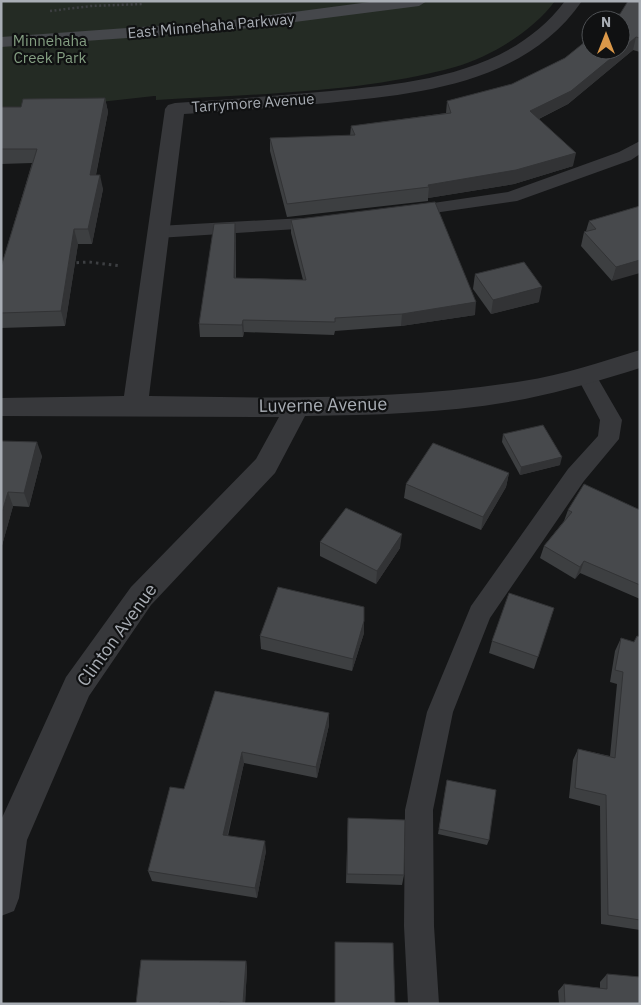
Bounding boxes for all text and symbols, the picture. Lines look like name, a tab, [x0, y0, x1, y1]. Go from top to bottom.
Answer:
street label: East Minnehaha Parkway	[127, 9, 296, 42]
north arrow	[581, 10, 631, 60]
text: N	[601, 13, 611, 31]
park label: Minnehaha Creek Park	[13, 31, 87, 67]
street label: Tarrymore Avenue	[191, 89, 315, 116]
street label: Luverne Avenue	[258, 392, 388, 417]
street label: Clinton Avenue	[72, 579, 162, 691]

